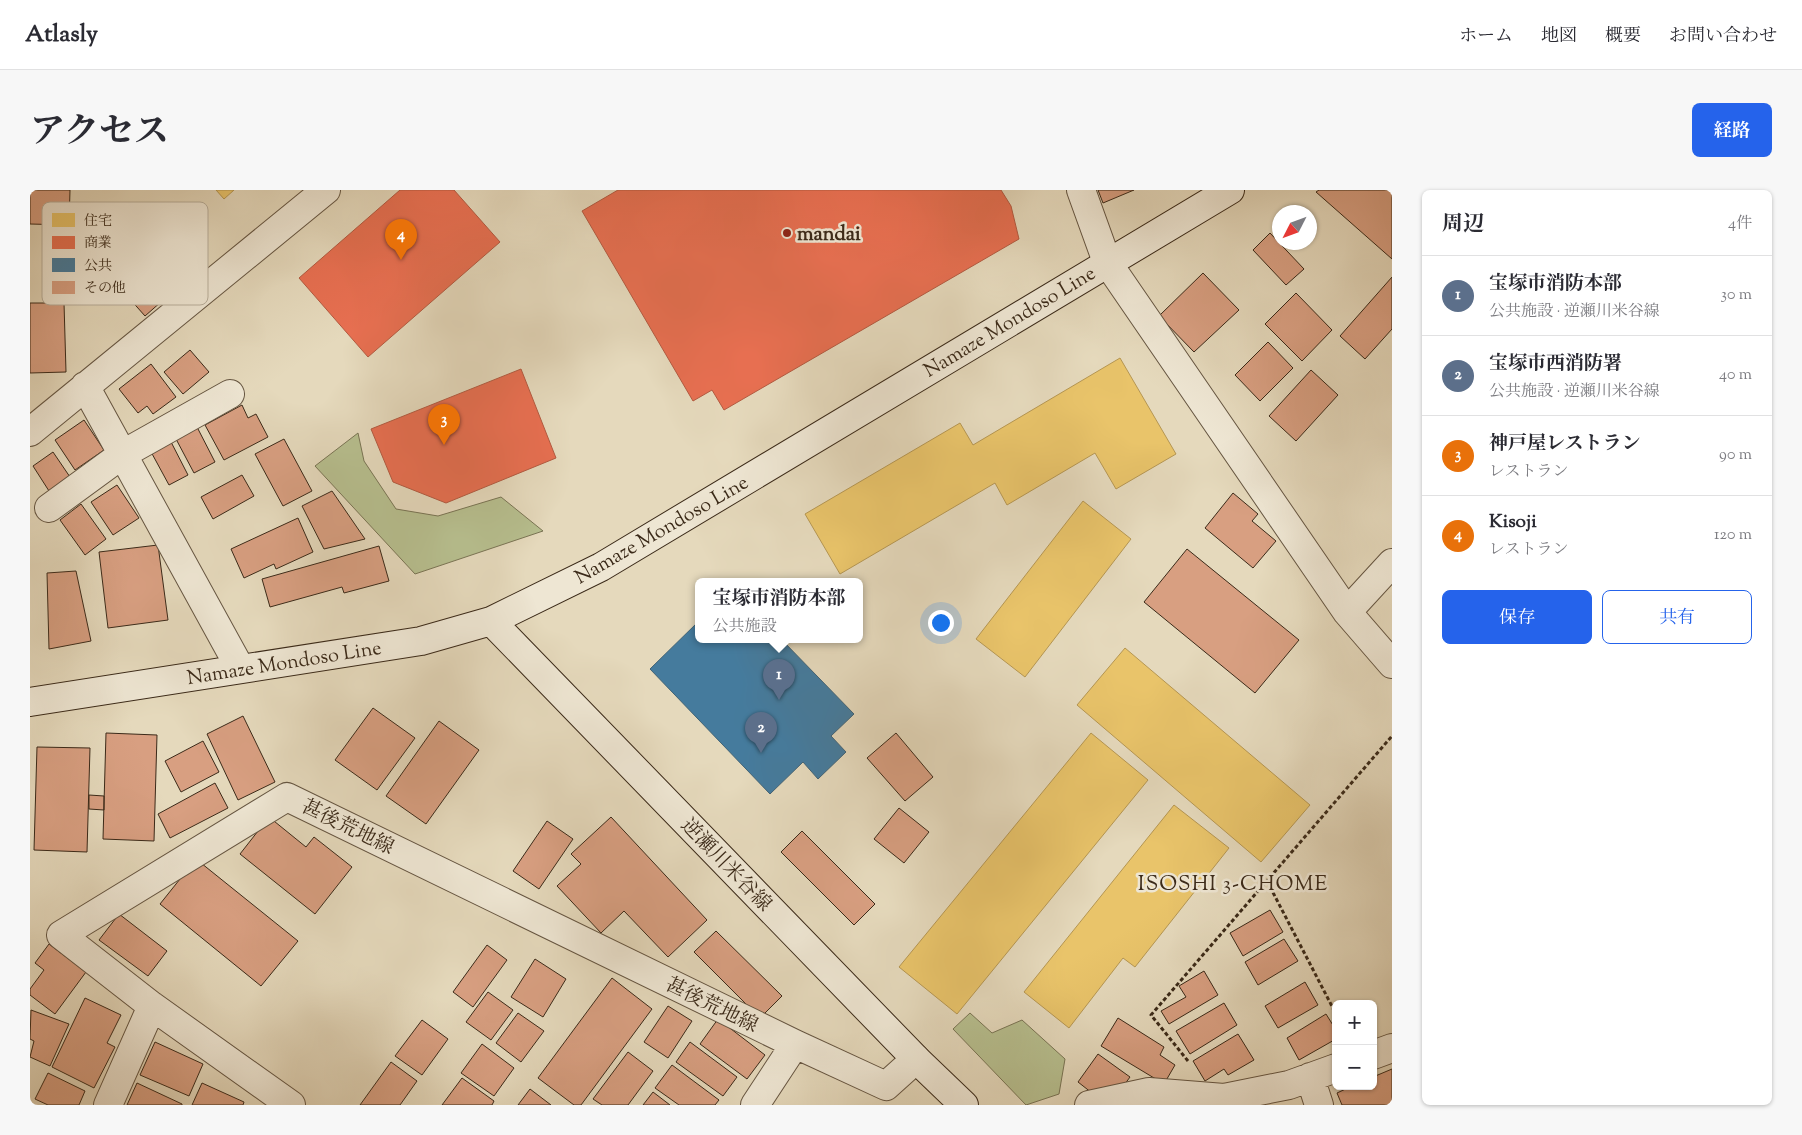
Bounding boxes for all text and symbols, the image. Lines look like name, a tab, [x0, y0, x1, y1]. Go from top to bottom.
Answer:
text: Atlasly	[25, 18, 98, 52]
text: ホーム	[1459, 24, 1513, 50]
text: 地図	[1541, 24, 1577, 50]
text: 概要	[1605, 24, 1641, 50]
text: お問い合わせ	[1669, 24, 1777, 50]
button: 経路	[1692, 103, 1772, 157]
text: アクセス	[30, 108, 169, 159]
legend	[42, 202, 208, 305]
north arrow	[1272, 205, 1317, 250]
text: 周辺	[1442, 210, 1484, 240]
text: 住宅	[84, 212, 112, 232]
text: 4件	[1728, 213, 1752, 236]
pin: 4	[385, 219, 417, 260]
place label: mandai	[797, 221, 861, 250]
marker: mandai	[781, 227, 793, 239]
text: 商業	[84, 234, 112, 254]
text: 公共	[84, 257, 112, 277]
street label: Namaze Mondoso Line	[919, 260, 1102, 386]
text: 宝塚市消防本部	[1489, 271, 1622, 298]
text: その他	[84, 279, 126, 299]
text: 1	[1455, 284, 1461, 307]
text: 30 m	[1721, 284, 1752, 307]
text: 公共施設 · 逆瀬川米谷線	[1489, 301, 1660, 324]
text: 宝塚市西消防署	[1489, 351, 1622, 378]
text: 2	[1454, 364, 1462, 387]
text: 40 m	[1719, 364, 1752, 387]
text: 公共施設 · 逆瀬川米谷線	[1489, 381, 1660, 404]
pin: 3	[428, 404, 460, 445]
text: 神戸屋レストラン	[1489, 431, 1640, 458]
text: 3	[1455, 444, 1461, 467]
text: 90 m	[1719, 444, 1752, 467]
text: レストラン	[1489, 461, 1569, 484]
street label: Namaze Mondoso Line	[570, 470, 755, 593]
text: Kisoji	[1489, 509, 1537, 536]
text: 4	[1454, 524, 1462, 547]
text: 120 m	[1714, 524, 1752, 547]
text: レストラン	[1489, 539, 1569, 562]
popup	[695, 578, 863, 643]
text: 宝塚市消防本部	[712, 586, 846, 613]
button: 保存	[1442, 590, 1592, 644]
button: 共有	[1602, 590, 1752, 644]
your location	[928, 610, 954, 636]
text: 公共施設	[712, 616, 777, 639]
street label: Namaze Mondoso Line	[185, 635, 384, 694]
pin: 1	[763, 659, 795, 700]
pin: 2	[745, 712, 777, 753]
street label: 甚後荒地線	[296, 793, 398, 863]
street label: 逆瀬川米谷線	[673, 813, 777, 919]
district label: ISOSHI 3-CHOME	[1138, 870, 1328, 900]
street label: 甚後荒地線	[660, 971, 762, 1041]
map controls	[1332, 1000, 1377, 1090]
button: +	[1332, 1000, 1377, 1045]
button: −	[1332, 1045, 1377, 1090]

